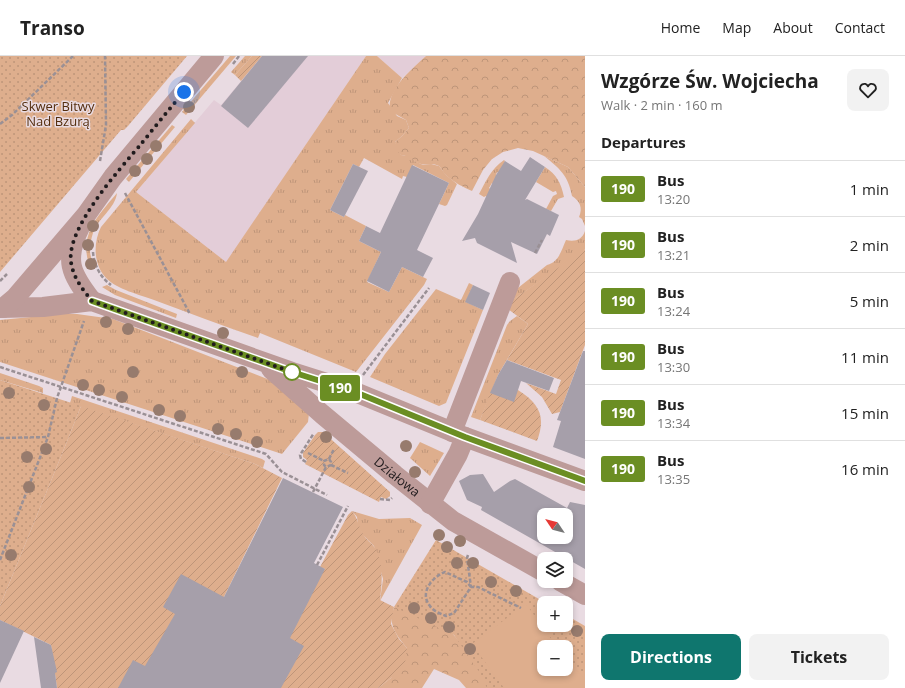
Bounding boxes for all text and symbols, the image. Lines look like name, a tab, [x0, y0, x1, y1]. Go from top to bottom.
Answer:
text: Transo	[20, 15, 85, 41]
text: Home	[661, 18, 700, 37]
text: Map	[722, 18, 751, 37]
text: About	[773, 18, 813, 37]
text: Contact	[835, 18, 885, 37]
text: Wzgórze Św. Wojciecha	[601, 68, 819, 94]
button: heart	[847, 69, 889, 111]
your location	[174, 82, 194, 102]
text: Walk · 2 min · 160 m	[601, 96, 723, 114]
park label: Skwer Bitwy Nad Bzurą	[22, 97, 95, 130]
text: Departures	[601, 132, 686, 152]
text: Bus	[657, 170, 684, 190]
text: 190	[611, 179, 635, 198]
text: 1 min	[850, 179, 889, 199]
text: 13:20	[657, 190, 690, 208]
text: Bus	[657, 226, 684, 246]
text: 190	[611, 235, 635, 254]
text: 2 min	[850, 235, 889, 255]
text: 13:21	[657, 246, 690, 264]
text: Bus	[657, 282, 684, 302]
text: 190	[611, 291, 635, 310]
text: 5 min	[850, 291, 889, 311]
text: 13:24	[657, 302, 690, 320]
text: Bus	[657, 338, 684, 358]
text: 190	[611, 347, 635, 366]
text: 11 min	[841, 347, 889, 367]
text: 13:30	[657, 358, 690, 376]
unlabelled marker	[283, 363, 301, 381]
line badge: 190	[317, 375, 363, 401]
text: 190	[328, 378, 352, 397]
text: Bus	[657, 394, 684, 414]
text: 190	[611, 403, 635, 422]
text: 15 min	[841, 403, 889, 423]
text: 13:34	[657, 414, 690, 432]
text: Bus	[657, 450, 684, 470]
street label: Działowa	[371, 452, 424, 501]
text: 190	[611, 459, 635, 478]
text: 16 min	[841, 459, 889, 479]
text: 13:35	[657, 470, 690, 488]
north arrow	[537, 508, 573, 544]
map controls	[537, 508, 573, 676]
button: layers	[537, 552, 573, 588]
button: +	[537, 596, 573, 632]
button: Directions	[601, 634, 741, 680]
button: Tickets	[749, 634, 889, 680]
button: −	[537, 640, 573, 676]

